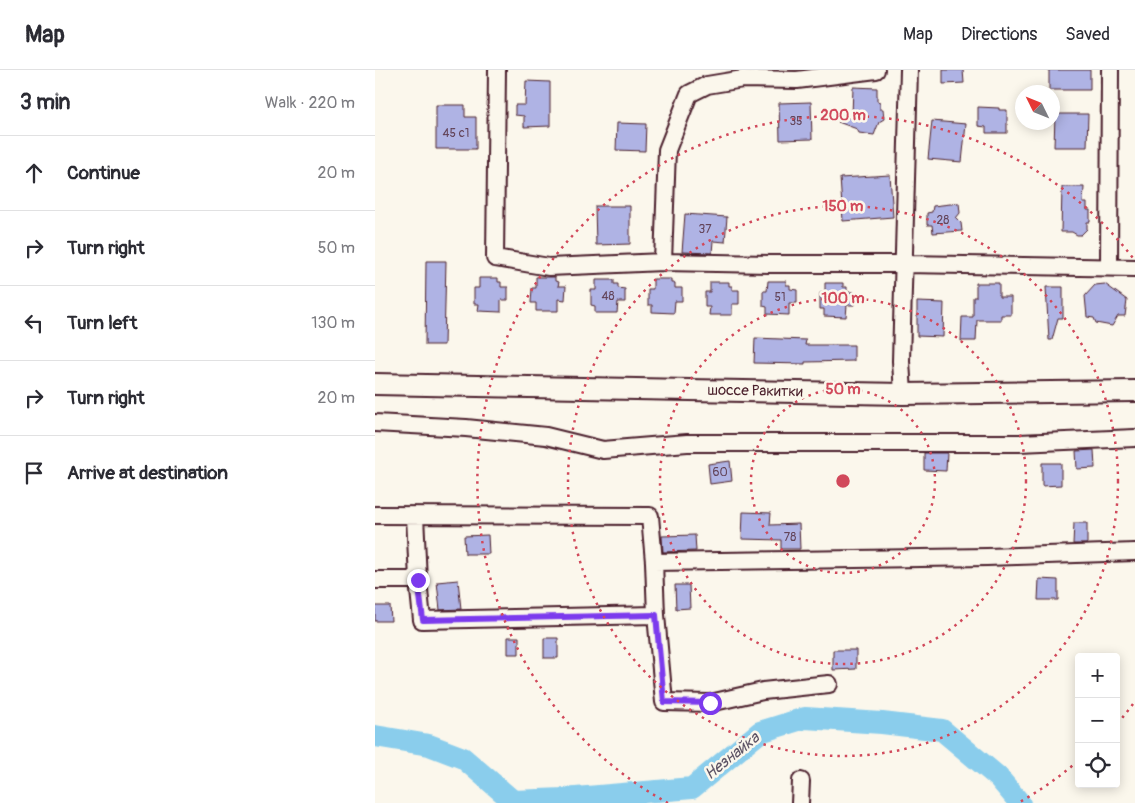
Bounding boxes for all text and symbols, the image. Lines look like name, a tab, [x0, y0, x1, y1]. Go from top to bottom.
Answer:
text: Map	[25, 20, 65, 49]
text: Map	[903, 23, 933, 46]
text: Directions	[961, 23, 1037, 46]
text: Saved	[1065, 23, 1110, 46]
north arrow	[1015, 85, 1060, 130]
text: 3 min	[20, 89, 70, 116]
text: Walk · 220 m	[265, 93, 355, 113]
text: 200 m	[820, 106, 866, 125]
house number: 35	[789, 114, 803, 129]
house number: 45 с1	[443, 126, 469, 141]
icon: ahead	[20, 159, 48, 187]
text: Continue	[67, 161, 140, 185]
text: 20 m	[317, 163, 355, 183]
text: 150 m	[823, 197, 863, 216]
house number: 28	[937, 213, 949, 228]
house number: 37	[698, 222, 712, 237]
icon: right	[20, 234, 48, 262]
text: Turn right	[67, 236, 145, 260]
text: 50 m	[318, 238, 355, 258]
house number: 48	[601, 289, 615, 304]
text: 100 m	[822, 289, 864, 308]
house number: 51	[774, 290, 786, 305]
icon: left	[20, 309, 48, 337]
text: Turn left	[67, 311, 137, 335]
text: 130 m	[311, 313, 355, 333]
text: 50 m	[826, 380, 860, 399]
street label: шоссе Ракитки	[707, 381, 803, 401]
icon: right	[20, 384, 48, 412]
text: Turn right	[67, 386, 145, 410]
text: 20 m	[317, 388, 355, 408]
icon: arrive	[20, 459, 48, 487]
text: Arrive at destination	[67, 461, 228, 485]
house number: 60	[712, 465, 728, 480]
centre of rings	[834, 472, 852, 490]
house number: 78	[784, 530, 796, 545]
route end	[407, 569, 430, 592]
map controls	[1075, 653, 1120, 788]
button: +	[1075, 653, 1120, 698]
route start	[699, 692, 722, 715]
button: −	[1075, 698, 1120, 743]
water label: Незнайка	[701, 727, 765, 784]
button: locate	[1075, 743, 1120, 788]

